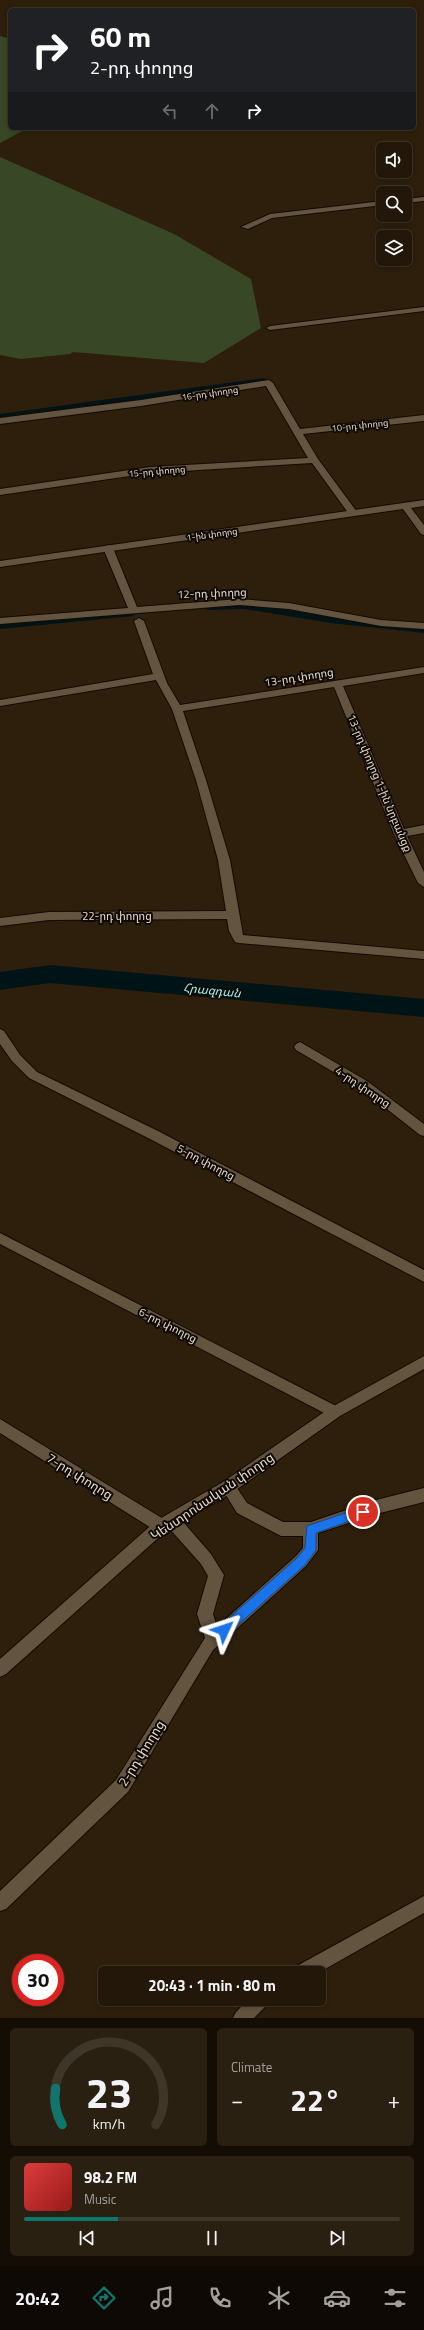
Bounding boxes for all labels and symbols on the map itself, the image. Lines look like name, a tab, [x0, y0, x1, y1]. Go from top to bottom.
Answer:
street label: 16-րդ փողոց	[181, 383, 239, 403]
street label: 10-րդ փողոց	[331, 416, 389, 434]
street label: 15-րդ փողոց	[128, 462, 186, 480]
street label: 1-ին փողոց	[186, 524, 238, 544]
street label: 12-րդ փողոց	[177, 584, 247, 602]
street label: 13-րդ փողոց	[263, 664, 335, 690]
street label: 13-րդ փողոց 1-ին նրբանցք	[344, 712, 416, 854]
street label: 22-րդ փողոց	[82, 908, 152, 924]
water label: Հրազդան	[182, 978, 242, 1003]
street label: 4-րդ փողոց	[332, 1063, 394, 1111]
street label: 5-րդ փողոց	[174, 1140, 238, 1184]
street label: 6-րդ փողոց	[136, 1304, 200, 1346]
street label: Կենտրոնական փողոց	[146, 1447, 278, 1545]
street label: 7-րդ փողոց	[43, 1448, 117, 1504]
pin	[346, 1495, 380, 1529]
position arrow	[203, 1609, 245, 1651]
street label: 2-րդ փողոց	[113, 1716, 169, 1790]
speed limit sign: 30	[12, 1954, 64, 2006]

